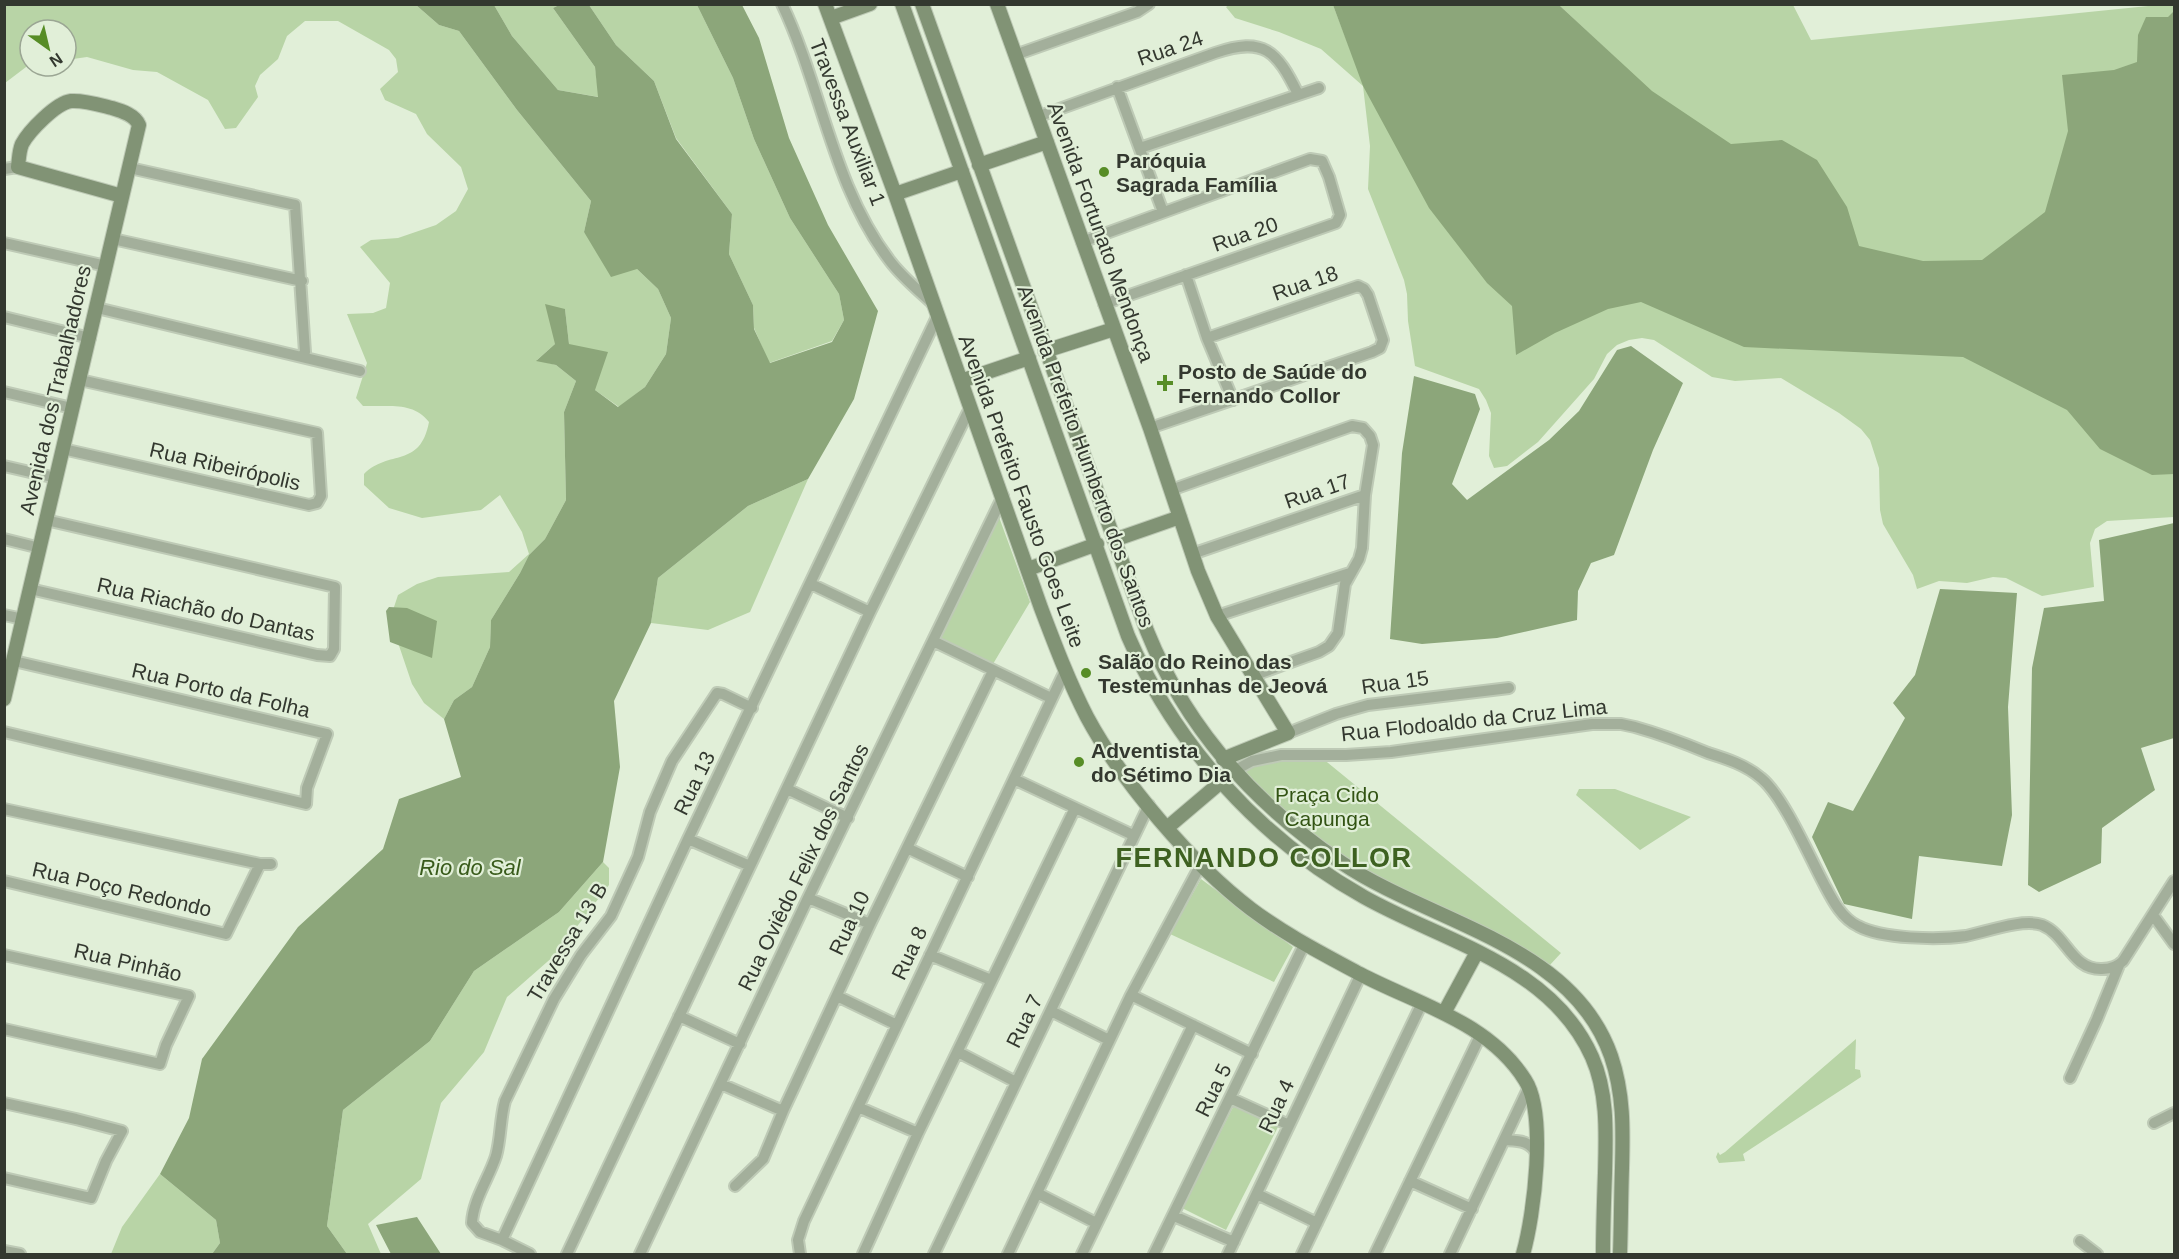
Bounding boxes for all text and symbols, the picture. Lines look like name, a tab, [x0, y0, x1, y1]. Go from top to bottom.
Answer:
north arrow	[18, 18, 78, 78]
street label: Rua 24	[1134, 26, 1206, 70]
street label: Travessa Auxiliar 1	[806, 35, 890, 209]
text: N	[47, 50, 66, 70]
street label: Avenida Fortunato Mendonça	[1043, 99, 1159, 366]
place label: Paróquia Sagrada Família	[1116, 149, 1277, 196]
marker: Paróquia Sagrada Família	[1097, 165, 1111, 179]
street label: Rua 20	[1209, 212, 1281, 256]
street label: Rua 18	[1269, 261, 1341, 305]
street label: Avenida dos Trabalhadores	[15, 263, 95, 517]
street label: Avenida Prefeito Humberto dos Santos	[1013, 282, 1159, 630]
street label: Avenida Prefeito Fausto Goes Leite	[955, 331, 1089, 651]
place label: Posto de Saúde do Fernando Collor	[1178, 360, 1367, 407]
marker: Posto de Saúde do Fernando Collor	[1156, 374, 1174, 392]
street label: Rua Ribeirópolis	[147, 437, 303, 495]
street label: Rua 17	[1281, 469, 1353, 513]
street label: Rua Riachão do Dantas	[95, 573, 317, 645]
place label: Salão do Reino das Testemunhas de Jeová	[1098, 650, 1328, 697]
street label: Rua Porto da Folha	[130, 658, 313, 722]
marker: Salão do Reino das Testemunhas de Jeová	[1079, 666, 1093, 680]
street label: Rua 15	[1360, 666, 1430, 698]
street label: Rua Flodoaldo da Cruz Lima	[1340, 695, 1608, 745]
place label: Adventista do Sétimo Dia	[1091, 739, 1231, 786]
street label: Rua Oviêdo Felix dos Santos	[733, 740, 873, 994]
street label: Rua 13	[669, 748, 719, 818]
marker: Adventista do Sétimo Dia	[1072, 755, 1086, 769]
park label: Praça Cido Capunga	[1275, 783, 1379, 830]
district label: FERNANDO COLLOR	[1116, 843, 1412, 873]
water label: Rio do Sal	[419, 855, 522, 880]
street label: Rua Poço Redondo	[30, 857, 214, 921]
street label: Travessa 13 B	[522, 878, 612, 1006]
street label: Rua 10	[824, 887, 874, 959]
street label: Rua 8	[887, 923, 931, 983]
street label: Rua Pinhão	[72, 938, 184, 986]
street label: Rua 7	[1001, 991, 1047, 1051]
street label: Rua 5	[1190, 1060, 1236, 1120]
street label: Rua 4	[1254, 1075, 1298, 1136]

